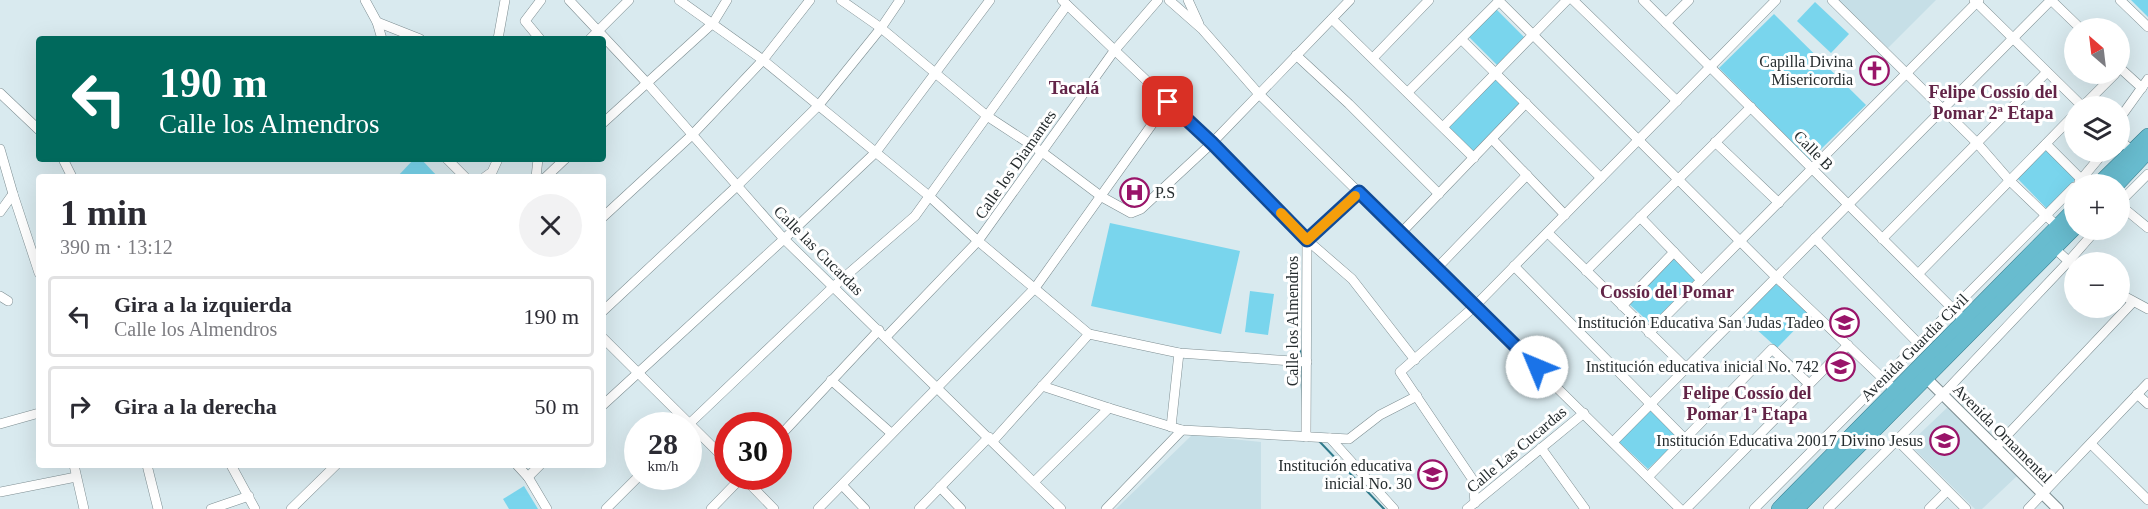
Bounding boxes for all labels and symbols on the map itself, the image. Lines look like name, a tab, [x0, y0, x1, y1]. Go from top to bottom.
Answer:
north arrow	[2064, 18, 2130, 84]
place label: Capilla Divina Misericordia	[1759, 53, 1853, 88]
church icon: Capilla Divina Misericordia	[1858, 54, 1890, 86]
pin	[1142, 76, 1193, 127]
district label: Tacalá	[1049, 78, 1099, 98]
district label: Felipe Cossío del Pomar 2ª Etapa	[1929, 82, 2058, 123]
street label: Calle los Diamantes	[971, 107, 1059, 222]
street label: Calle B	[1791, 127, 1837, 173]
hospital icon: P.S	[1118, 176, 1150, 208]
place label: P.S	[1155, 184, 1175, 201]
street label: Calle las Cucardas	[771, 202, 867, 298]
street label: Calle los Almendros	[1284, 256, 1301, 386]
district label: Cossío del Pomar	[1600, 282, 1734, 302]
street label: Avenida Guardia Civil	[1857, 290, 1972, 404]
school or university icon: Institución Educativa San Judas Tadeo	[1829, 306, 1861, 338]
place label: Institución Educativa San Judas Tadeo	[1577, 314, 1824, 331]
position arrow	[1505, 335, 1569, 399]
school or university icon: Institución educativa inicial No. 742	[1824, 350, 1856, 382]
place label: Institución educativa inicial No. 742	[1586, 358, 1819, 375]
street label: Avenida Ornamental	[1950, 380, 2056, 487]
district label: Felipe Cossío del Pomar 1ª Etapa	[1683, 383, 1812, 424]
street label: Calle Las Cucardas	[1463, 403, 1569, 496]
speed limit sign: 30	[714, 412, 792, 490]
school or university icon: Institución Educativa 20017 Divino Jesus	[1928, 424, 1960, 456]
place label: Institución Educativa 20017 Divino Jesus	[1656, 432, 1923, 449]
place label: Institución educativa inicial No. 30	[1278, 457, 1412, 492]
school or university icon: Institución educativa inicial No. 30	[1417, 458, 1449, 490]

